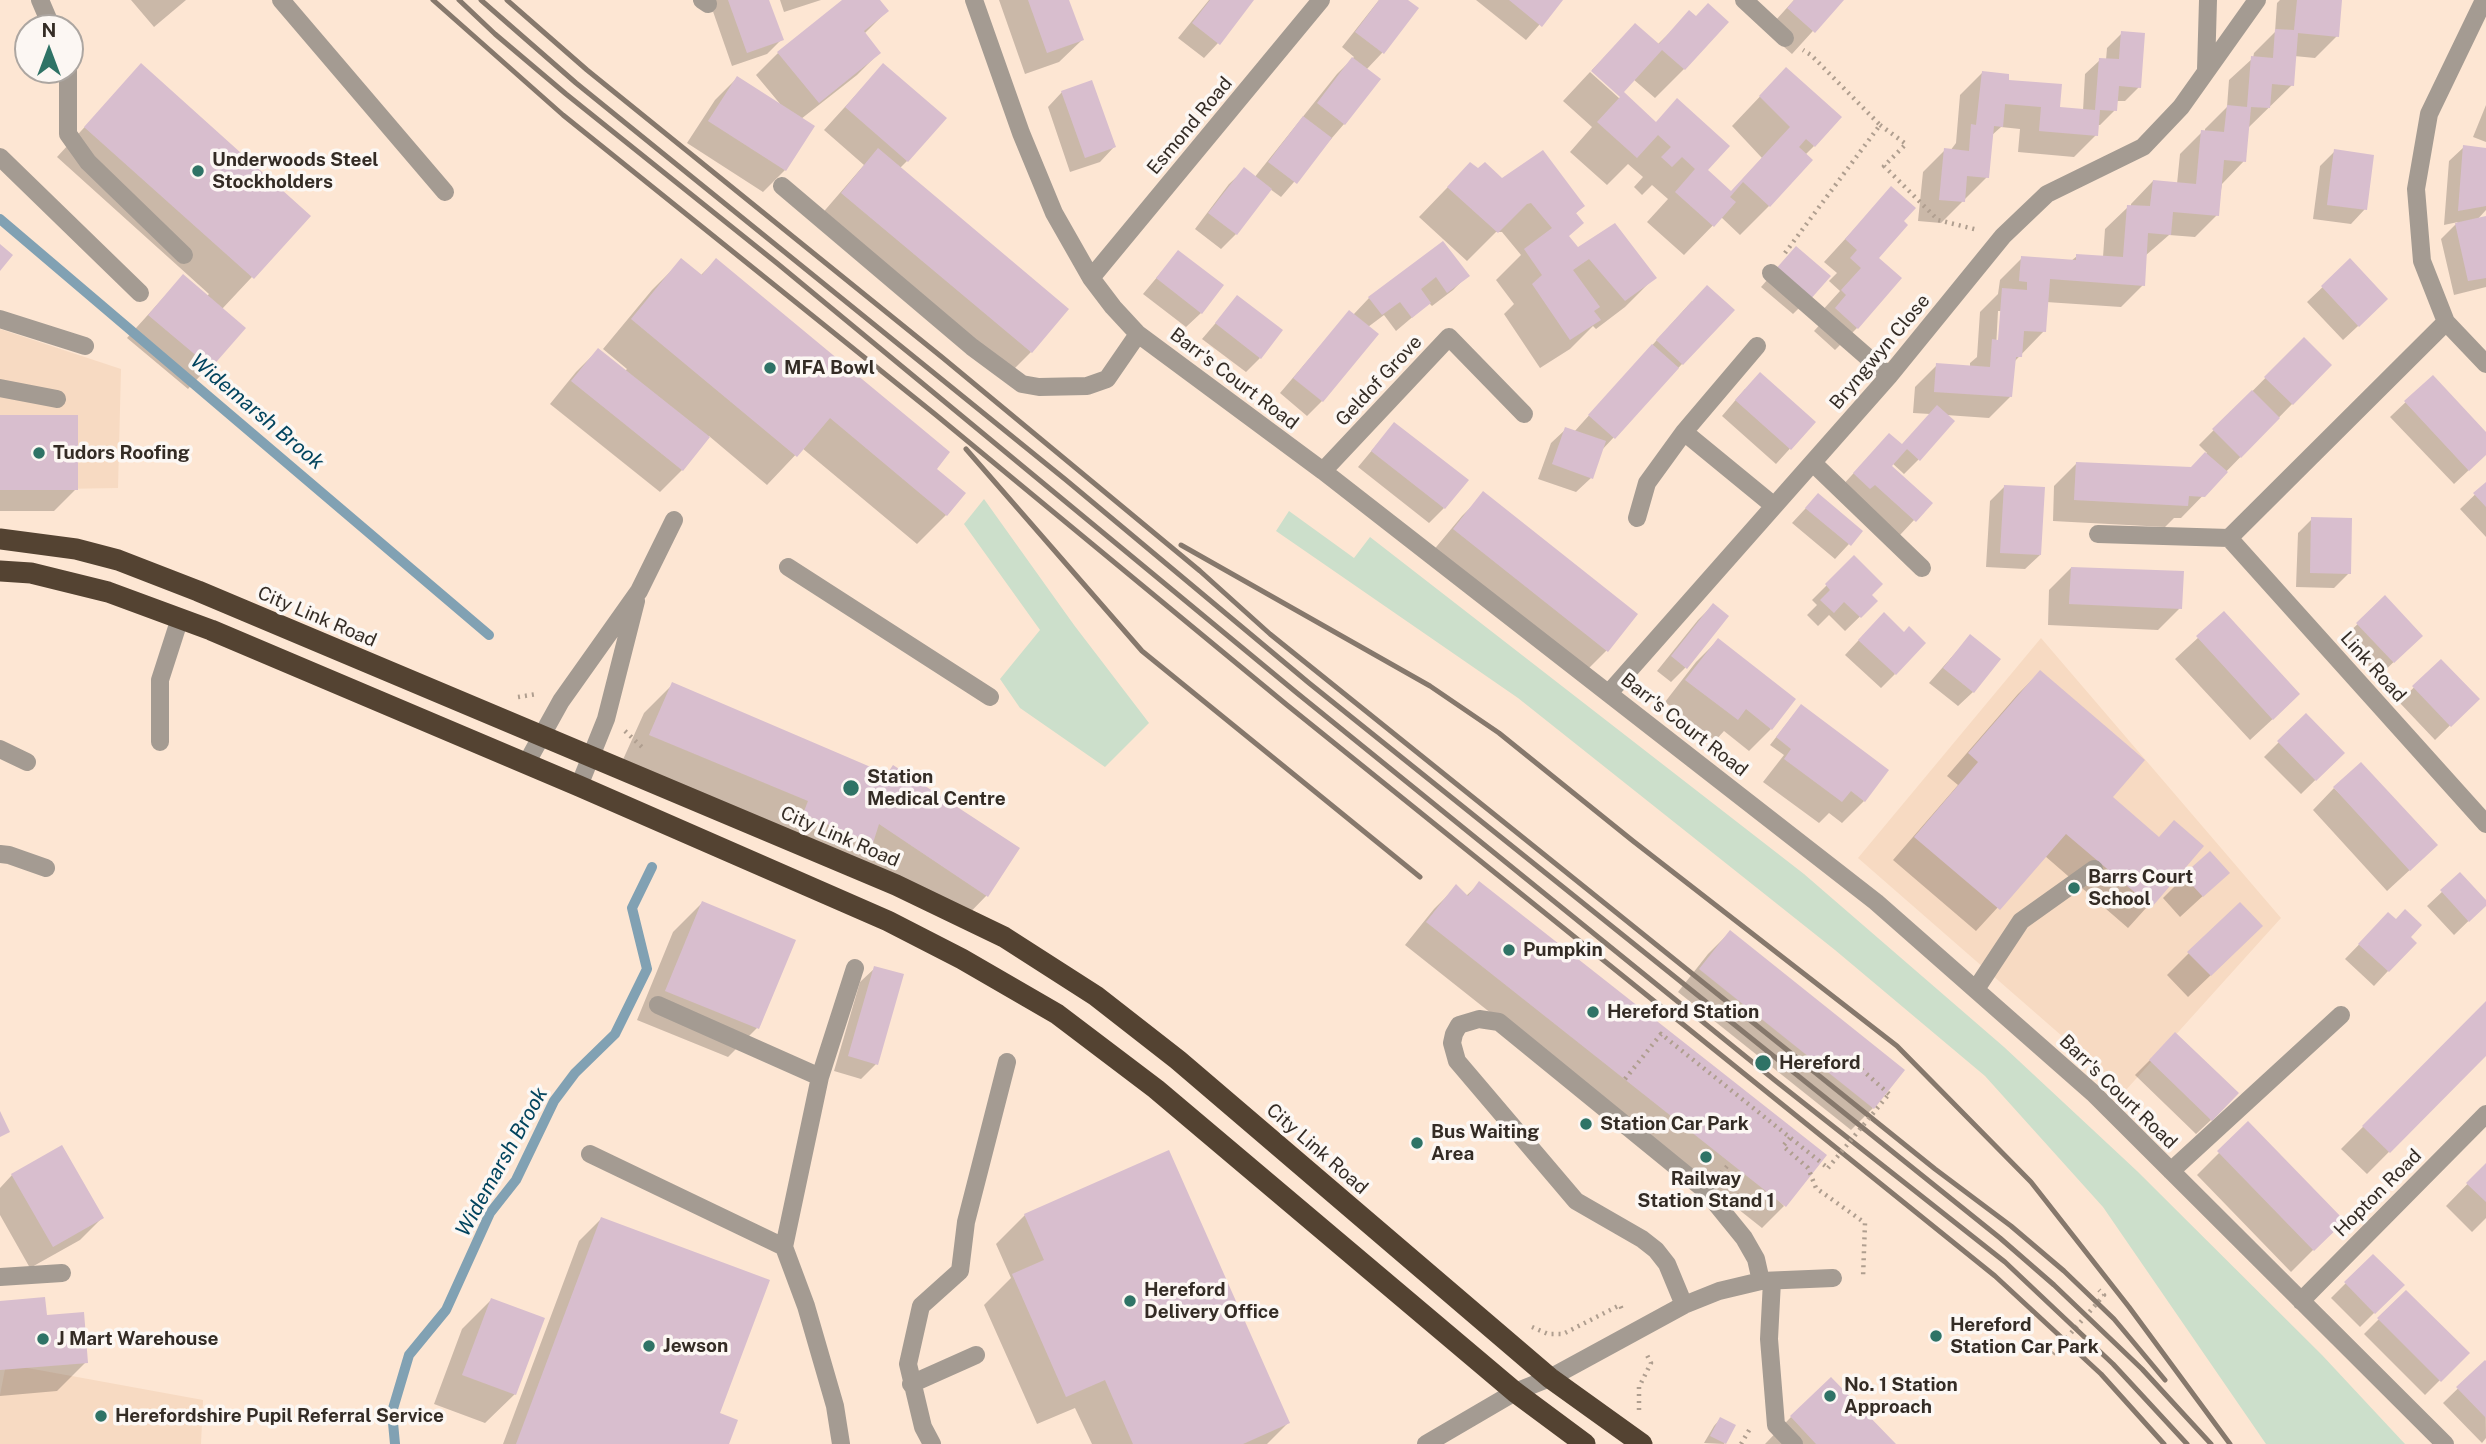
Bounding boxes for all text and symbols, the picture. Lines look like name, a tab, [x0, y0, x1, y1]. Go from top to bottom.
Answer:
north arrow	[14, 14, 84, 84]
text: N	[42, 19, 56, 41]
street label: Esmond Road	[1143, 73, 1237, 179]
place label: Underwoods Steel Stockholders	[212, 149, 379, 193]
marker: Underwoods Steel Stockholders	[190, 163, 206, 179]
street label: Bryngwyn Close	[1825, 290, 1935, 414]
street label: Barr's Court Road	[1165, 323, 1303, 435]
street label: Geldof Grove	[1331, 331, 1427, 431]
water label: Widemarsh Brook	[185, 349, 329, 475]
place label: MFA Bowl	[784, 357, 875, 379]
marker: MFA Bowl	[762, 360, 778, 376]
place label: Tudors Roofing	[53, 442, 190, 464]
marker: Tudors Roofing	[31, 445, 47, 461]
street label: City Link Road	[254, 582, 380, 652]
street label: Link Road	[2335, 627, 2411, 707]
street label: Barr's Court Road	[1616, 668, 1752, 782]
place label: Station Medical Centre	[867, 766, 1006, 810]
marker: Station Medical Centre	[841, 778, 861, 798]
street label: City Link Road	[777, 802, 903, 872]
place label: Barrs Court School	[2088, 866, 2193, 910]
marker: Barrs Court School	[2066, 880, 2082, 896]
place label: Pumpkin	[1523, 939, 1603, 961]
marker: Pumpkin	[1501, 942, 1517, 958]
place label: Hereford Station	[1607, 1001, 1759, 1023]
marker: Hereford Station	[1585, 1004, 1601, 1020]
street label: Barr's Court Road	[2054, 1030, 2182, 1154]
place label: Hereford	[1779, 1052, 1861, 1074]
marker: Hereford	[1753, 1053, 1773, 1073]
water label: Widemarsh Brook	[451, 1083, 553, 1241]
street label: City Link Road	[1262, 1099, 1372, 1199]
place label: Station Car Park	[1600, 1113, 1749, 1135]
marker: Station Car Park	[1578, 1116, 1594, 1132]
place label: Bus Waiting Area	[1431, 1121, 1539, 1165]
marker: Bus Waiting Area	[1409, 1135, 1425, 1151]
street label: Hopton Road	[2329, 1144, 2427, 1242]
marker: Railway Station Stand 1	[1698, 1149, 1714, 1165]
place label: Railway Station Stand 1	[1637, 1168, 1775, 1212]
place label: Hereford Delivery Office	[1144, 1279, 1279, 1323]
marker: Hereford Delivery Office	[1122, 1293, 1138, 1309]
place label: Hereford Station Car Park	[1950, 1314, 2099, 1358]
place label: J Mart Warehouse	[57, 1328, 218, 1350]
marker: Hereford Station Car Park	[1928, 1328, 1944, 1344]
marker: J Mart Warehouse	[35, 1331, 51, 1347]
place label: Jewson	[663, 1335, 728, 1357]
marker: Jewson	[641, 1338, 657, 1354]
place label: No. 1 Station Approach	[1844, 1374, 1958, 1418]
marker: No. 1 Station Approach	[1822, 1388, 1838, 1404]
place label: Herefordshire Pupil Referral Service	[115, 1405, 444, 1427]
marker: Herefordshire Pupil Referral Service	[93, 1408, 109, 1424]

